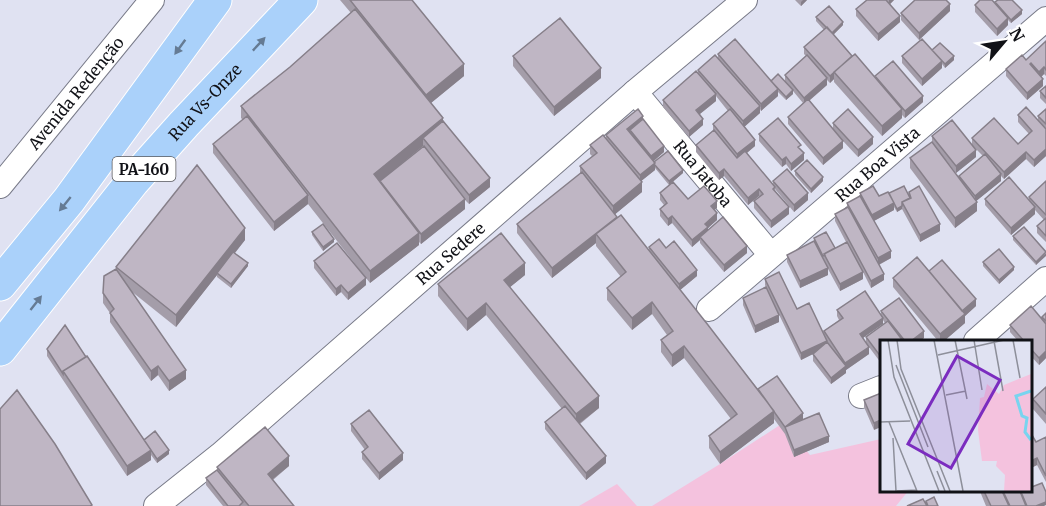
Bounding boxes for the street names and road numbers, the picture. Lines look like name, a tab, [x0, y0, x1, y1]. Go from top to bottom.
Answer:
street label: Avenida Redenção	[23, 33, 128, 154]
street label: Rua Vs-Onze	[164, 60, 246, 145]
street label: Rua Boa Vista	[831, 122, 924, 206]
street label: Rua Jatoba	[669, 136, 737, 211]
road number: PA-160	[112, 157, 176, 181]
street label: Rua Sedere	[412, 218, 489, 289]

